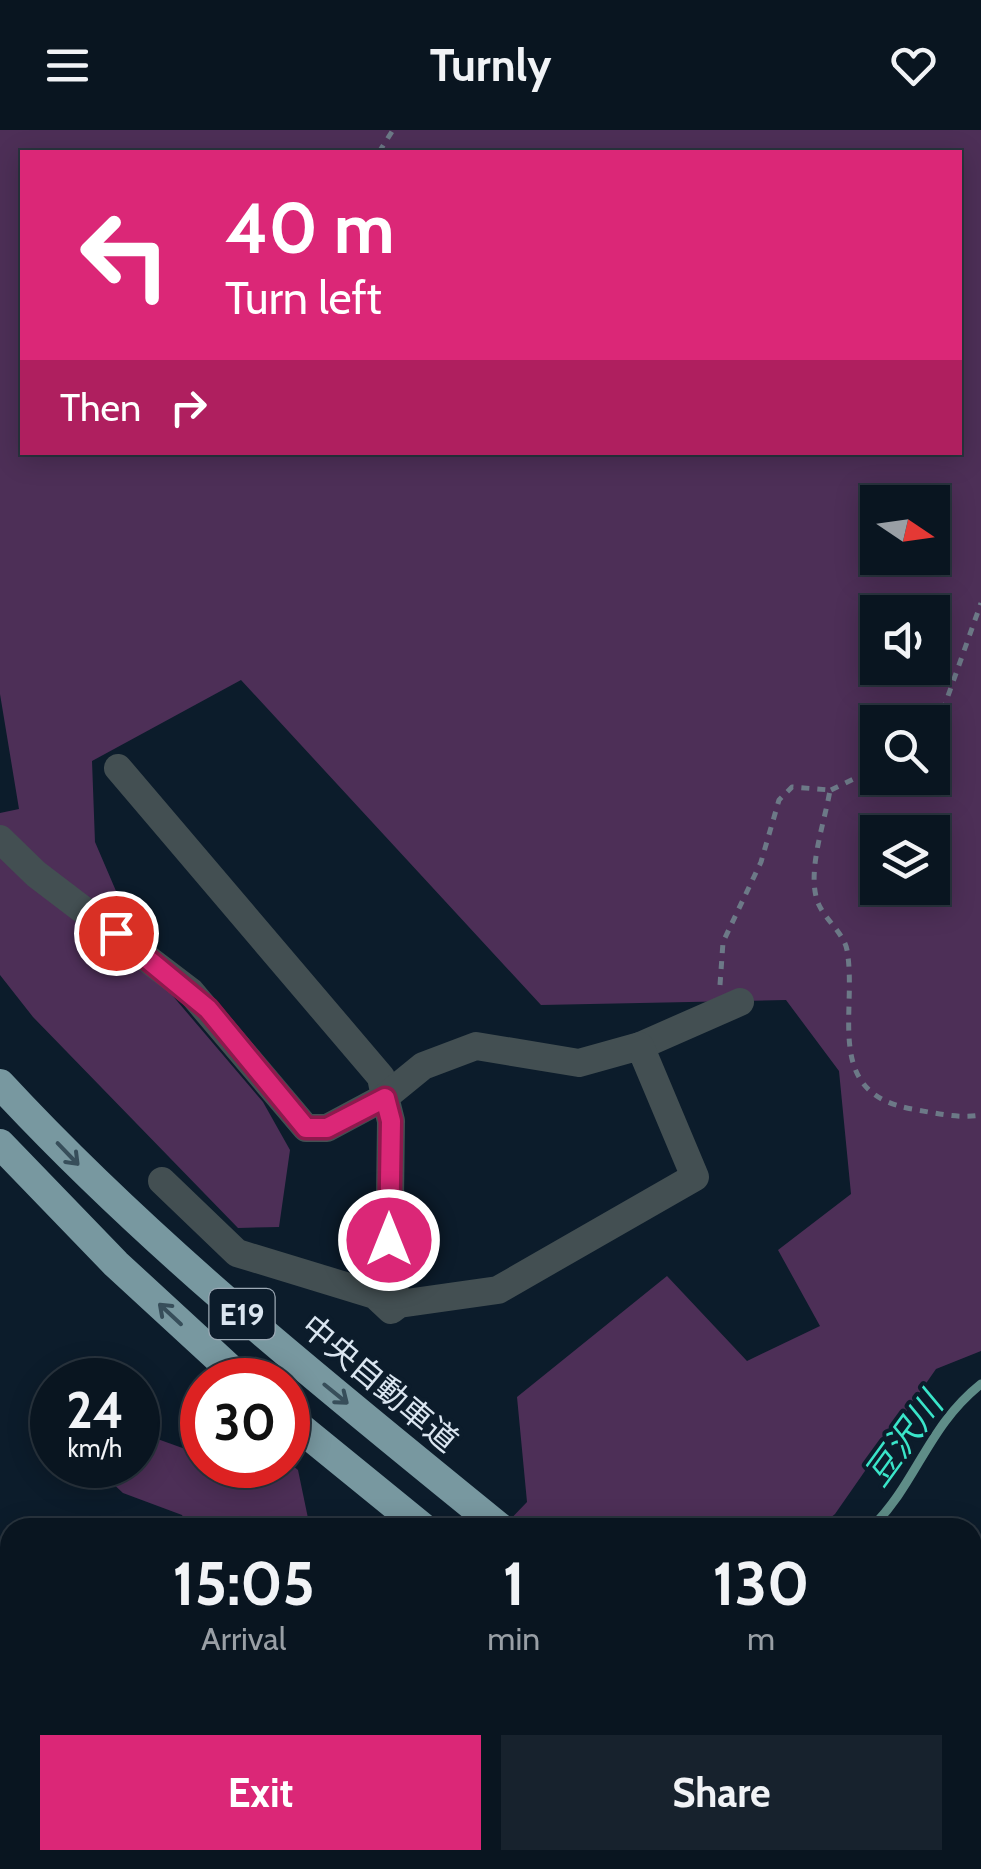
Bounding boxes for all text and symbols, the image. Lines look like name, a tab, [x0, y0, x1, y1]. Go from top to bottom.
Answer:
icon: menu	[40, 38, 95, 93]
text: Turnly	[430, 38, 551, 92]
icon: heart	[886, 38, 941, 93]
text: 40 m	[225, 185, 394, 271]
icon: left	[60, 190, 190, 320]
text: Turn left	[225, 271, 382, 325]
icon: right	[161, 380, 216, 435]
text: Then	[60, 384, 141, 431]
north arrow	[860, 485, 950, 575]
map controls	[860, 485, 950, 905]
button: sound	[860, 595, 950, 685]
button: search	[860, 705, 950, 795]
button: layers	[860, 815, 950, 905]
pin	[74, 891, 159, 976]
icon: arrive	[89, 906, 144, 961]
one-way arrow	[55, 1142, 79, 1166]
position arrow	[337, 1188, 441, 1292]
road number: E19	[210, 1289, 274, 1339]
one-way arrow	[158, 1302, 182, 1326]
street label: 中央自動車道	[294, 1306, 466, 1460]
speed limit sign: 30	[180, 1358, 310, 1488]
text: 24	[66, 1380, 124, 1441]
water label: 豆沢川	[855, 1381, 954, 1494]
one-way arrow	[322, 1383, 348, 1405]
text: km/h	[68, 1433, 122, 1463]
text: 15:05	[173, 1547, 315, 1620]
text: 1	[503, 1547, 525, 1620]
text: 130	[713, 1547, 809, 1620]
text: Arrival	[201, 1619, 286, 1658]
text: min	[487, 1619, 540, 1658]
text: m	[747, 1619, 775, 1658]
button: Exit	[40, 1735, 481, 1850]
button: Share	[501, 1735, 942, 1850]

